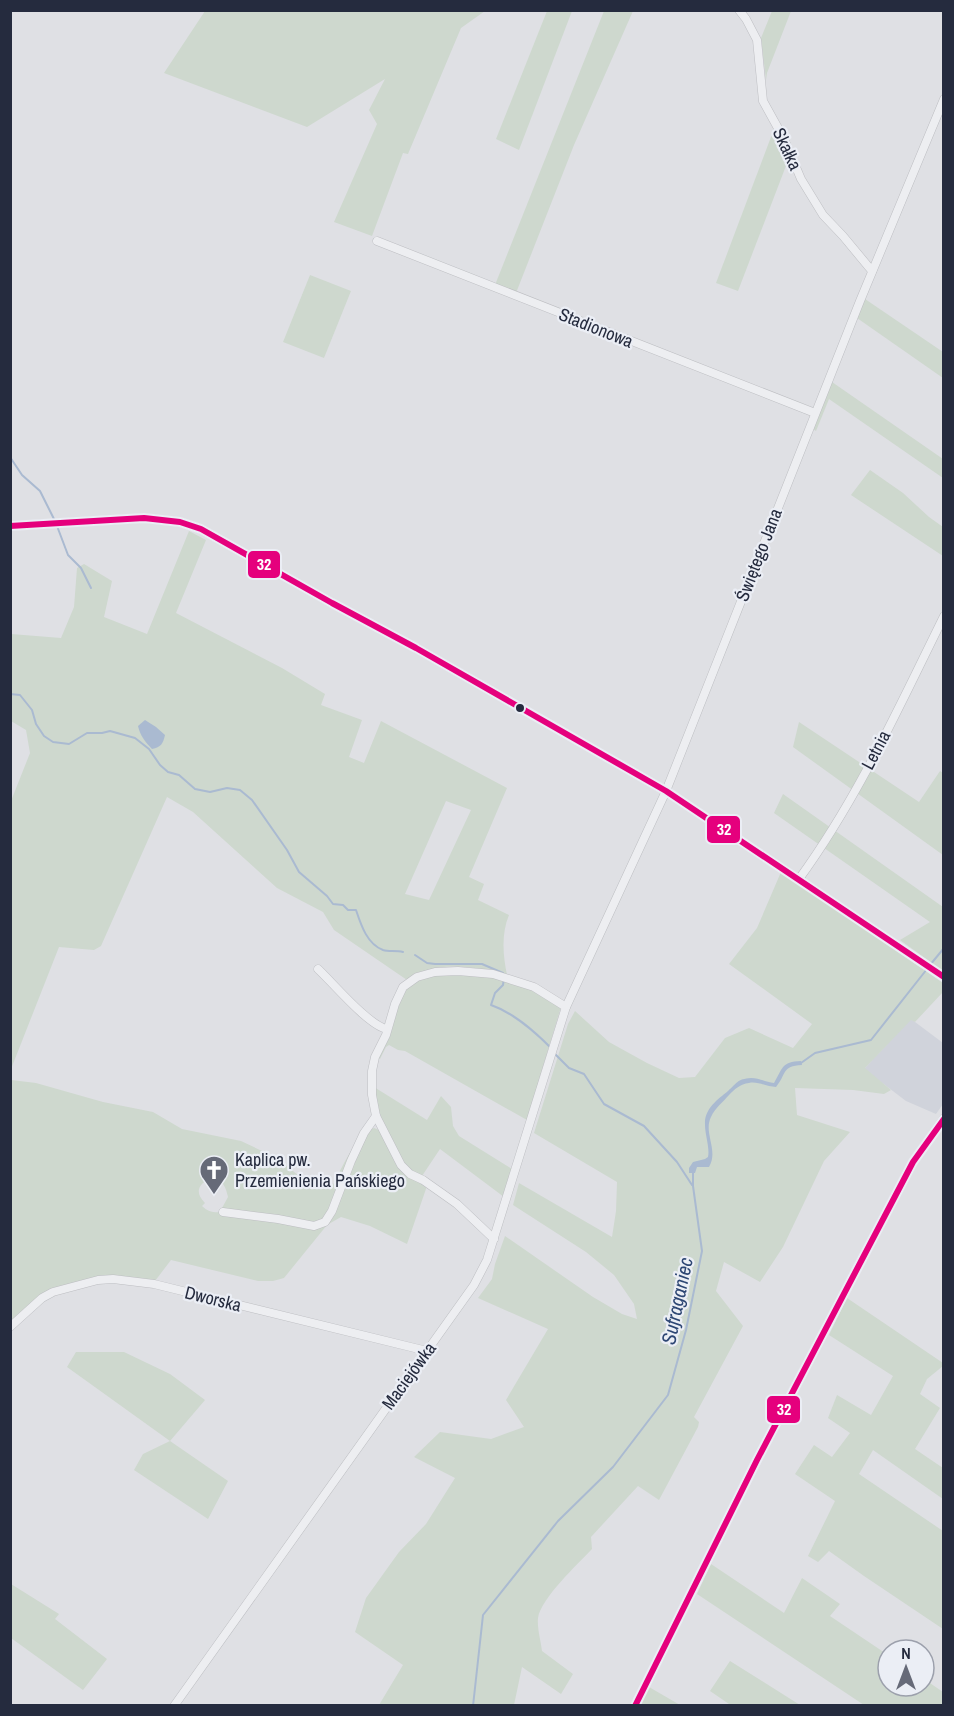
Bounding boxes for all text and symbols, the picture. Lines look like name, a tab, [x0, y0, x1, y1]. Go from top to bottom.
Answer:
street label: Skałka	[767, 123, 808, 174]
street label: Stadionowa	[555, 301, 637, 354]
street label: Świętego Jana	[729, 505, 788, 605]
line badge: 32	[247, 550, 281, 579]
text: 32	[257, 553, 271, 575]
unlabelled marker	[514, 702, 526, 714]
street label: Letnia	[855, 726, 896, 774]
line badge: 32	[706, 815, 741, 844]
text: 32	[717, 818, 731, 840]
place label: Kaplica pw. Przemienienia Pańskiego	[235, 1147, 405, 1193]
church icon: Kaplica pw. Przemienienia Pańskiego	[198, 1154, 230, 1196]
water label: Sufraganiec	[654, 1255, 699, 1347]
street label: Dworska	[182, 1279, 244, 1318]
street label: Maciejówka	[376, 1337, 442, 1415]
line badge: 32	[766, 1395, 801, 1424]
text: 32	[777, 1398, 791, 1420]
north arrow	[876, 1638, 936, 1698]
text: N	[901, 1642, 911, 1664]

